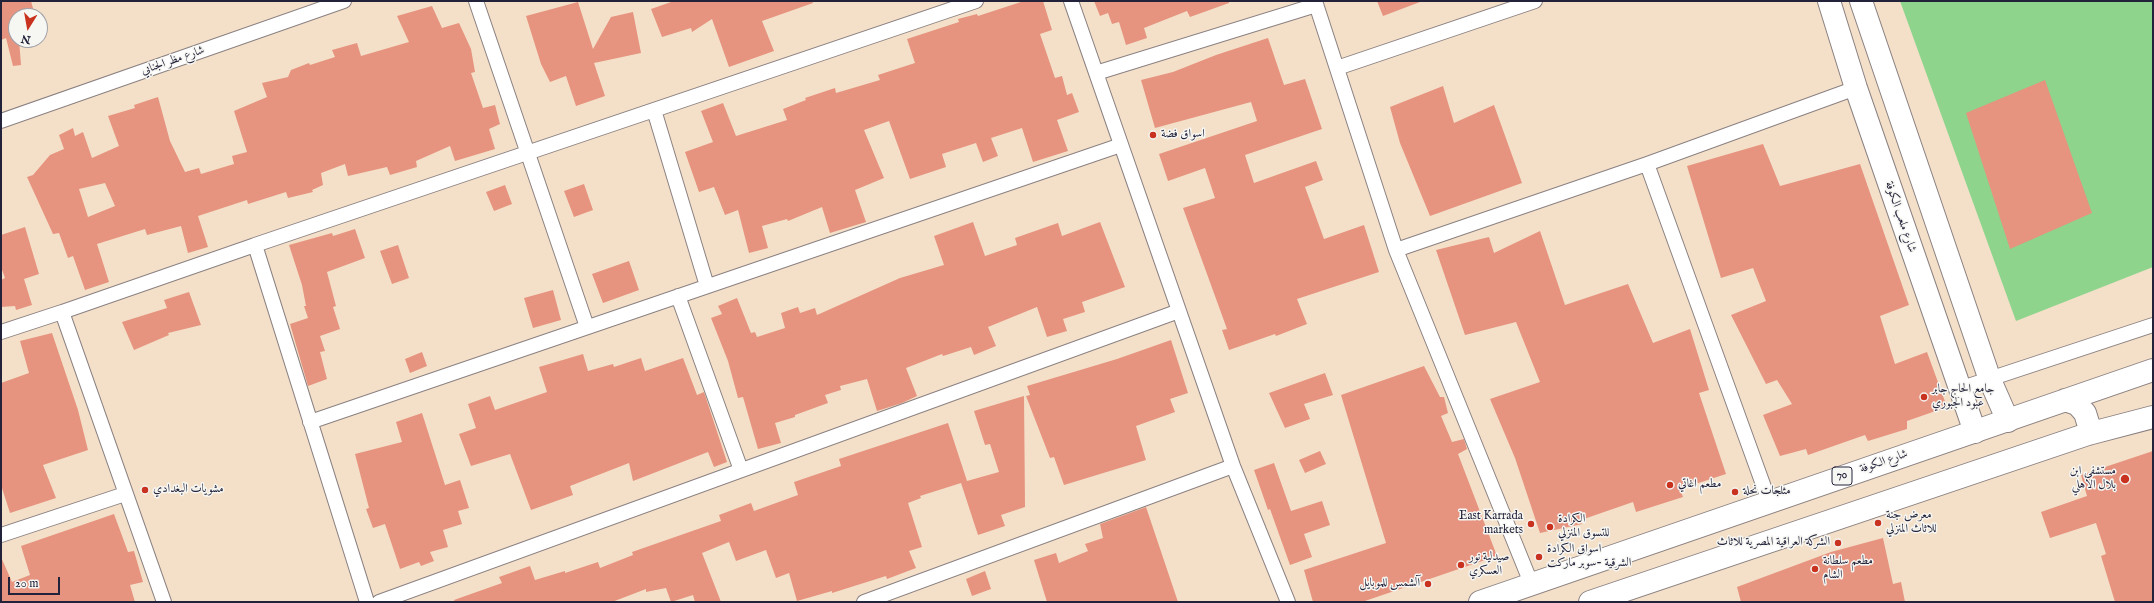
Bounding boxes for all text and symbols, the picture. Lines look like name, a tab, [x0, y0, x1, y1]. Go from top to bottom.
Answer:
north arrow	[8, 8, 48, 48]
text: N	[20, 31, 32, 47]
street label: شارع مظر الجنابي	[139, 43, 207, 79]
place label: اسواق فضة	[1161, 128, 1205, 142]
marker: اسواق فضة	[1148, 130, 1158, 140]
street label: شارع ملعب الكوفة	[1881, 180, 1919, 254]
place label: جامع الحاج جابر عبود الجبوري	[1932, 383, 1994, 411]
marker: جامع الحاج جابر عبود الجبوري	[1919, 392, 1929, 402]
street label: شارع الكوفة	[1858, 447, 1910, 477]
place label: مستشفى ابن بلال الاهلي	[2070, 465, 2116, 493]
road number: 70	[1832, 467, 1852, 485]
marker: مستشفى ابن بلال الاهلي	[2119, 473, 2131, 485]
place label: مطعم اغاتي	[1678, 478, 1721, 492]
marker: مطعم اغاتي	[1665, 480, 1675, 490]
place label: مشويات البغدادي	[153, 483, 224, 497]
marker: مشويات البغدادي	[140, 485, 150, 495]
place label: مثلجات نحلة	[1743, 485, 1791, 499]
marker: مثلجات نحلة	[1730, 487, 1740, 497]
place label: معرض جنة للاثاث المنزلي	[1886, 509, 1937, 537]
place label: East Karrada markets	[1459, 510, 1523, 538]
place label: الكرادة للتسوق المنزلي	[1558, 513, 1609, 541]
marker: معرض جنة للاثاث المنزلي	[1873, 518, 1883, 528]
marker: East Karrada markets	[1526, 519, 1536, 529]
marker: الكرادة للتسوق المنزلي	[1545, 522, 1555, 532]
place label: الشركة العراقية المصرية للاثاث	[1717, 536, 1830, 550]
marker: الشركة العراقية المصرية للاثاث	[1833, 538, 1843, 548]
place label: اسواق الكرادة الشرقية -سوبر ماركت	[1547, 543, 1631, 571]
place label: صيدلية نور العسكري	[1469, 551, 1509, 579]
marker: اسواق الكرادة الشرقية -سوبر ماركت	[1534, 552, 1544, 562]
place label: مطعم سلطانة الشام	[1823, 555, 1873, 583]
marker: صيدلية نور العسكري	[1456, 560, 1466, 570]
marker: مطعم سلطانة الشام	[1810, 564, 1820, 574]
scale bar	[10, 569, 62, 595]
text: 20 m	[15, 576, 38, 591]
place label: آلشمس للموبايل	[1360, 577, 1420, 591]
marker: آلشمس للموبايل	[1423, 579, 1433, 589]

